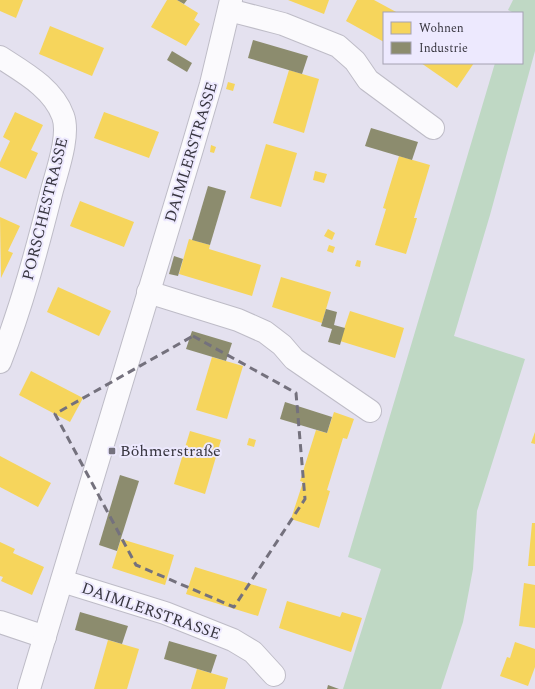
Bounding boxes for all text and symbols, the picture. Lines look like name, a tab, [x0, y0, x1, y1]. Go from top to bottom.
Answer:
legend	[383, 12, 523, 64]
text: Wohnen	[419, 19, 464, 38]
text: Industrie	[419, 39, 468, 58]
street label: DAIMLERSTRASSE	[158, 79, 224, 225]
street label: PORSCHESTRASSE	[16, 135, 74, 283]
place label: Böhmerstraße	[120, 439, 221, 463]
marker: Böhmerstraße	[107, 446, 117, 456]
street label: DAIMLERSTRASSE	[78, 576, 224, 646]

